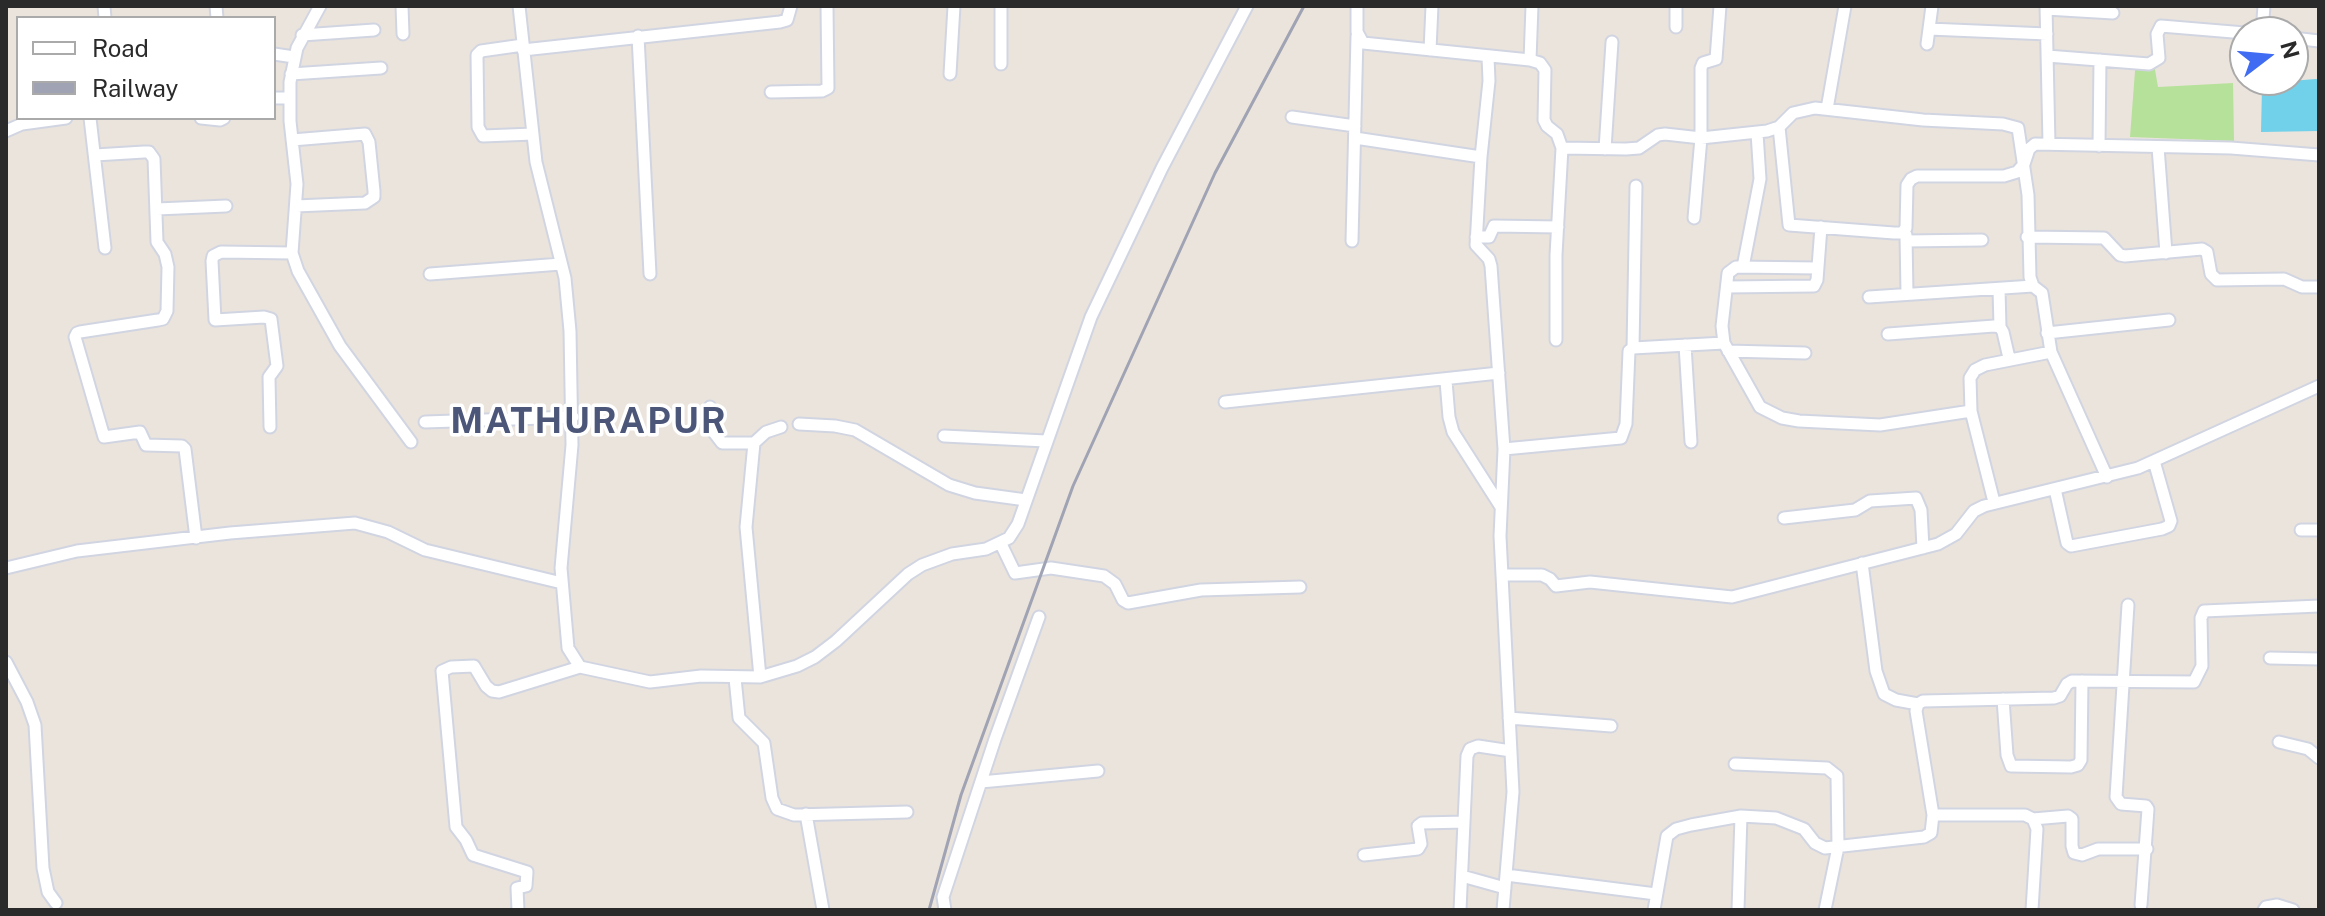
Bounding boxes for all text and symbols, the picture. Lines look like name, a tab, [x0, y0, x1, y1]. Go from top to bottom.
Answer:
legend	[16, 16, 276, 120]
north arrow	[2229, 16, 2309, 96]
text: Road	[92, 34, 149, 62]
text: N	[2275, 38, 2305, 62]
text: Railway	[92, 74, 178, 102]
district label: MATHURAPUR	[450, 400, 728, 444]

